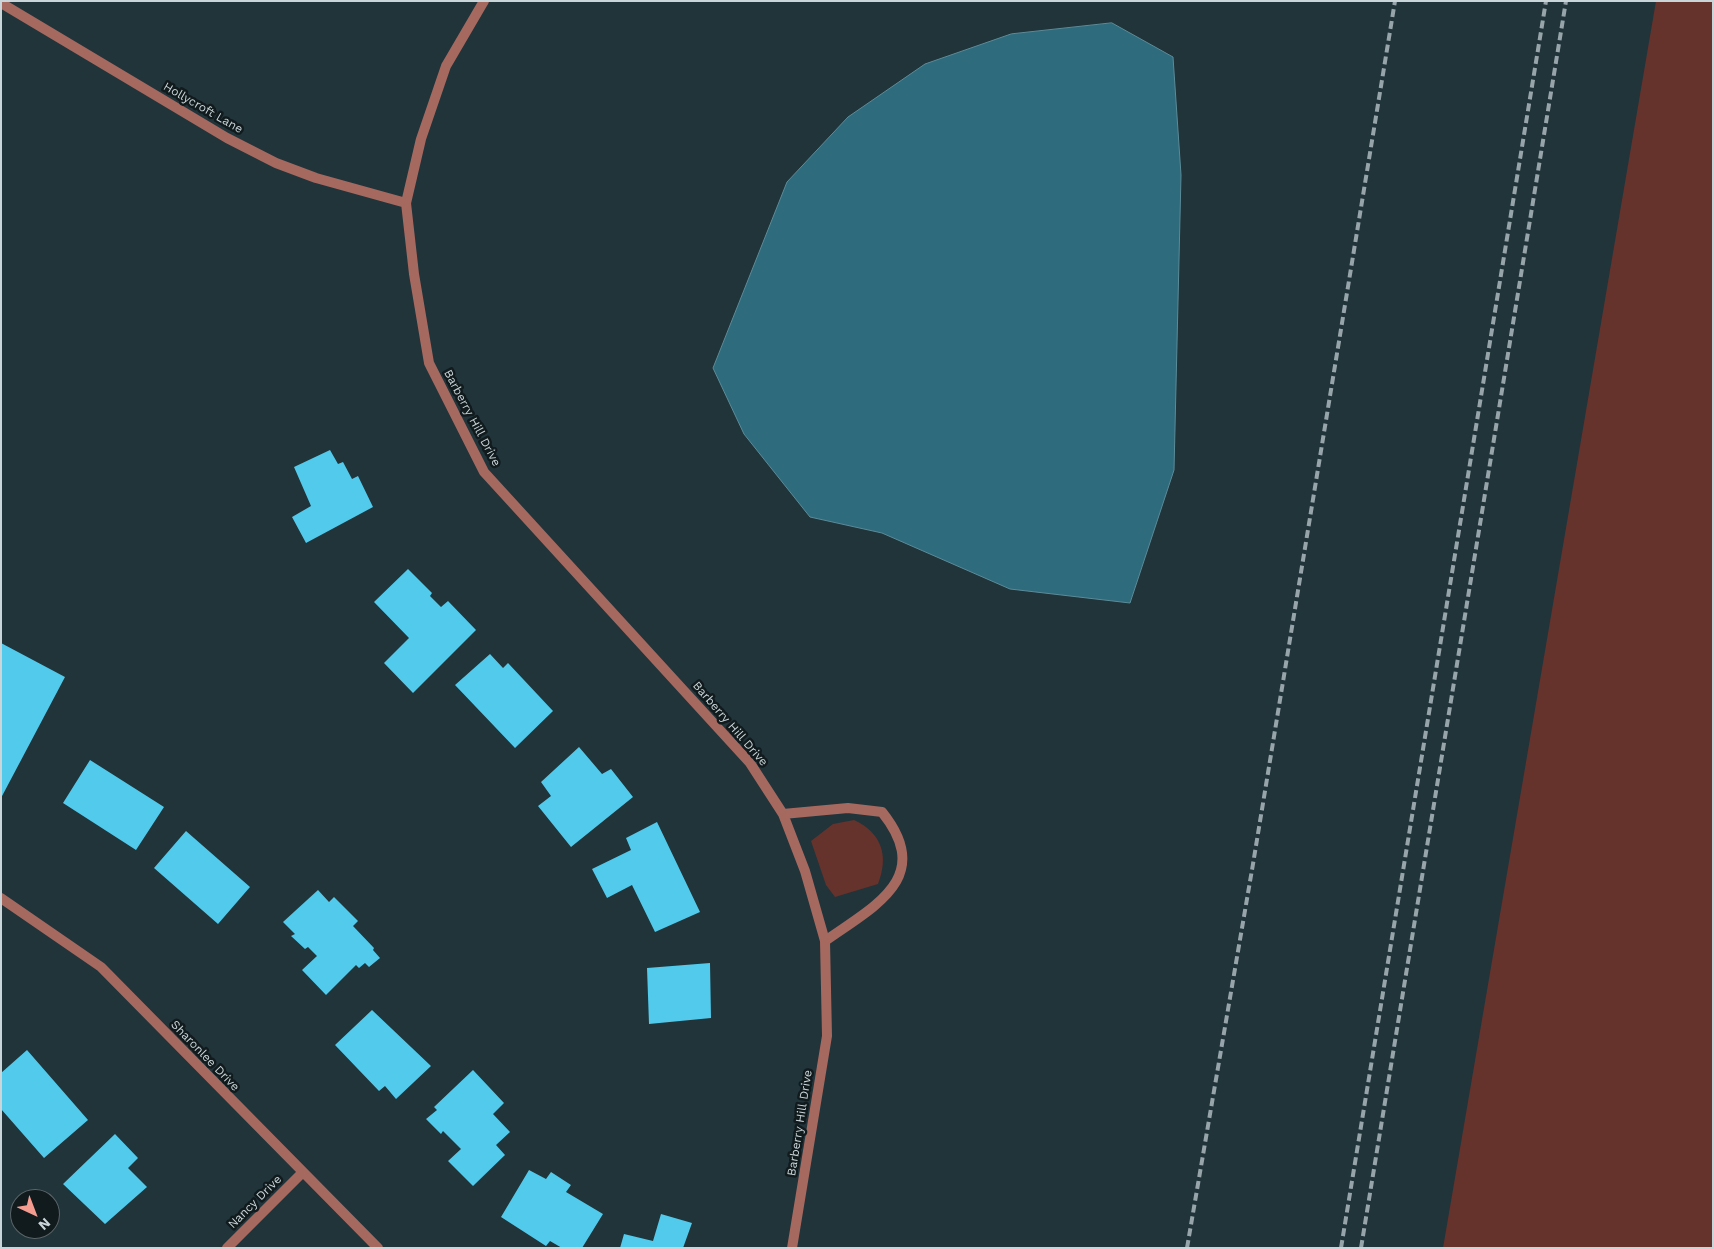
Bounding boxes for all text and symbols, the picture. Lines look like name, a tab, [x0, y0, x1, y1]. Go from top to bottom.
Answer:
street label: Hollycroft Lane	[161, 79, 245, 137]
street label: Barberry Hill Drive	[440, 367, 504, 469]
street label: Barberry Hill Drive	[689, 679, 771, 769]
street label: Sharonlee Drive	[168, 1018, 242, 1094]
street label: Barberry Hill Drive	[784, 1069, 816, 1177]
street label: Nancy Drive	[225, 1172, 285, 1232]
north arrow	[10, 1189, 60, 1239]
text: N	[35, 1215, 54, 1234]

